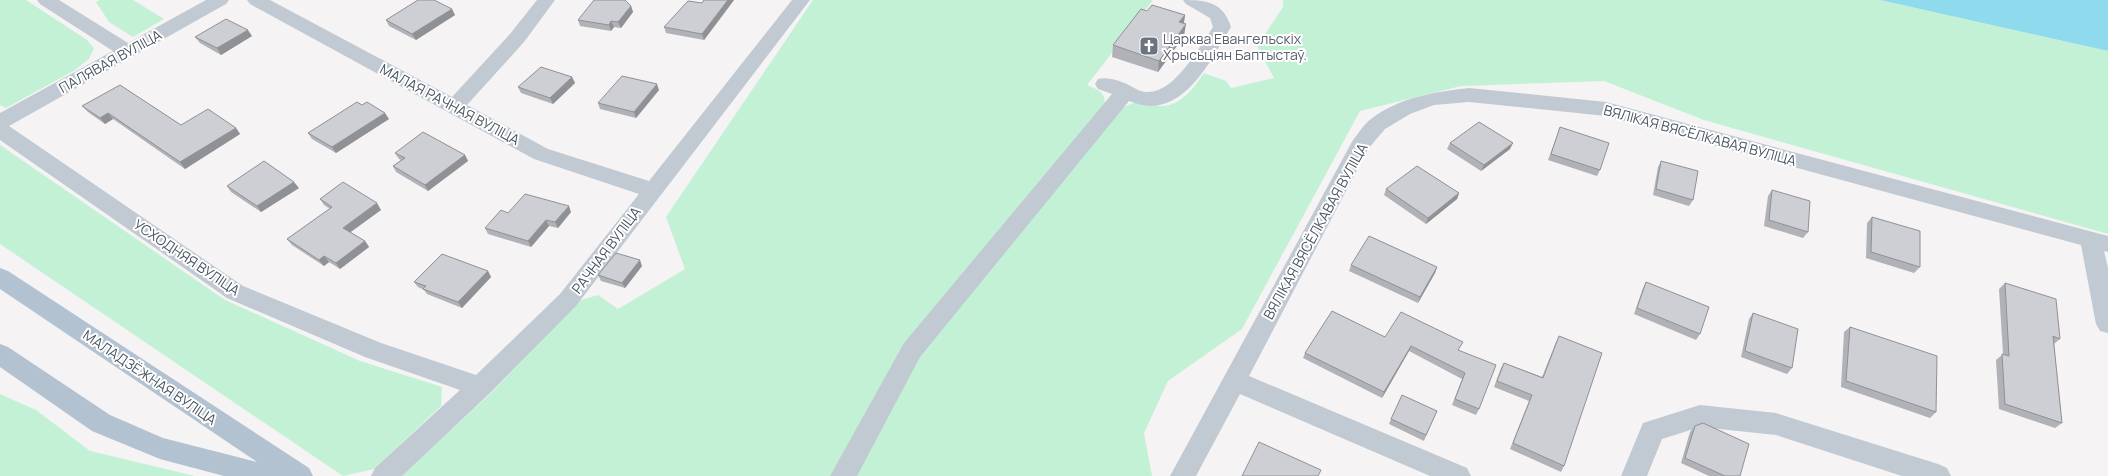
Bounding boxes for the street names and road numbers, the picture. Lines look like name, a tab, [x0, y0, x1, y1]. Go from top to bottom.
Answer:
street label: ПАЛЯВАЯ ВУЛІЦА	[55, 25, 165, 97]
street label: МАЛАЯ РАЧНАЯ ВУЛІЦА	[377, 59, 523, 149]
street label: ВЯЛІКАЯ ВЯСЁЛКАВАЯ ВУЛІЦА	[1602, 100, 1798, 170]
street label: ВЯЛІКАЯ ВЯСЁЛКАВАЯ ВУЛІЦА	[1259, 139, 1372, 322]
street label: РАЧНАЯ ВУЛІЦА	[567, 203, 645, 297]
street label: УСХОДНЯЯ ВУЛІЦА	[130, 214, 244, 300]
street label: МАЛАДЗЁЖНАЯ ВУЛІЦА	[79, 325, 221, 429]

